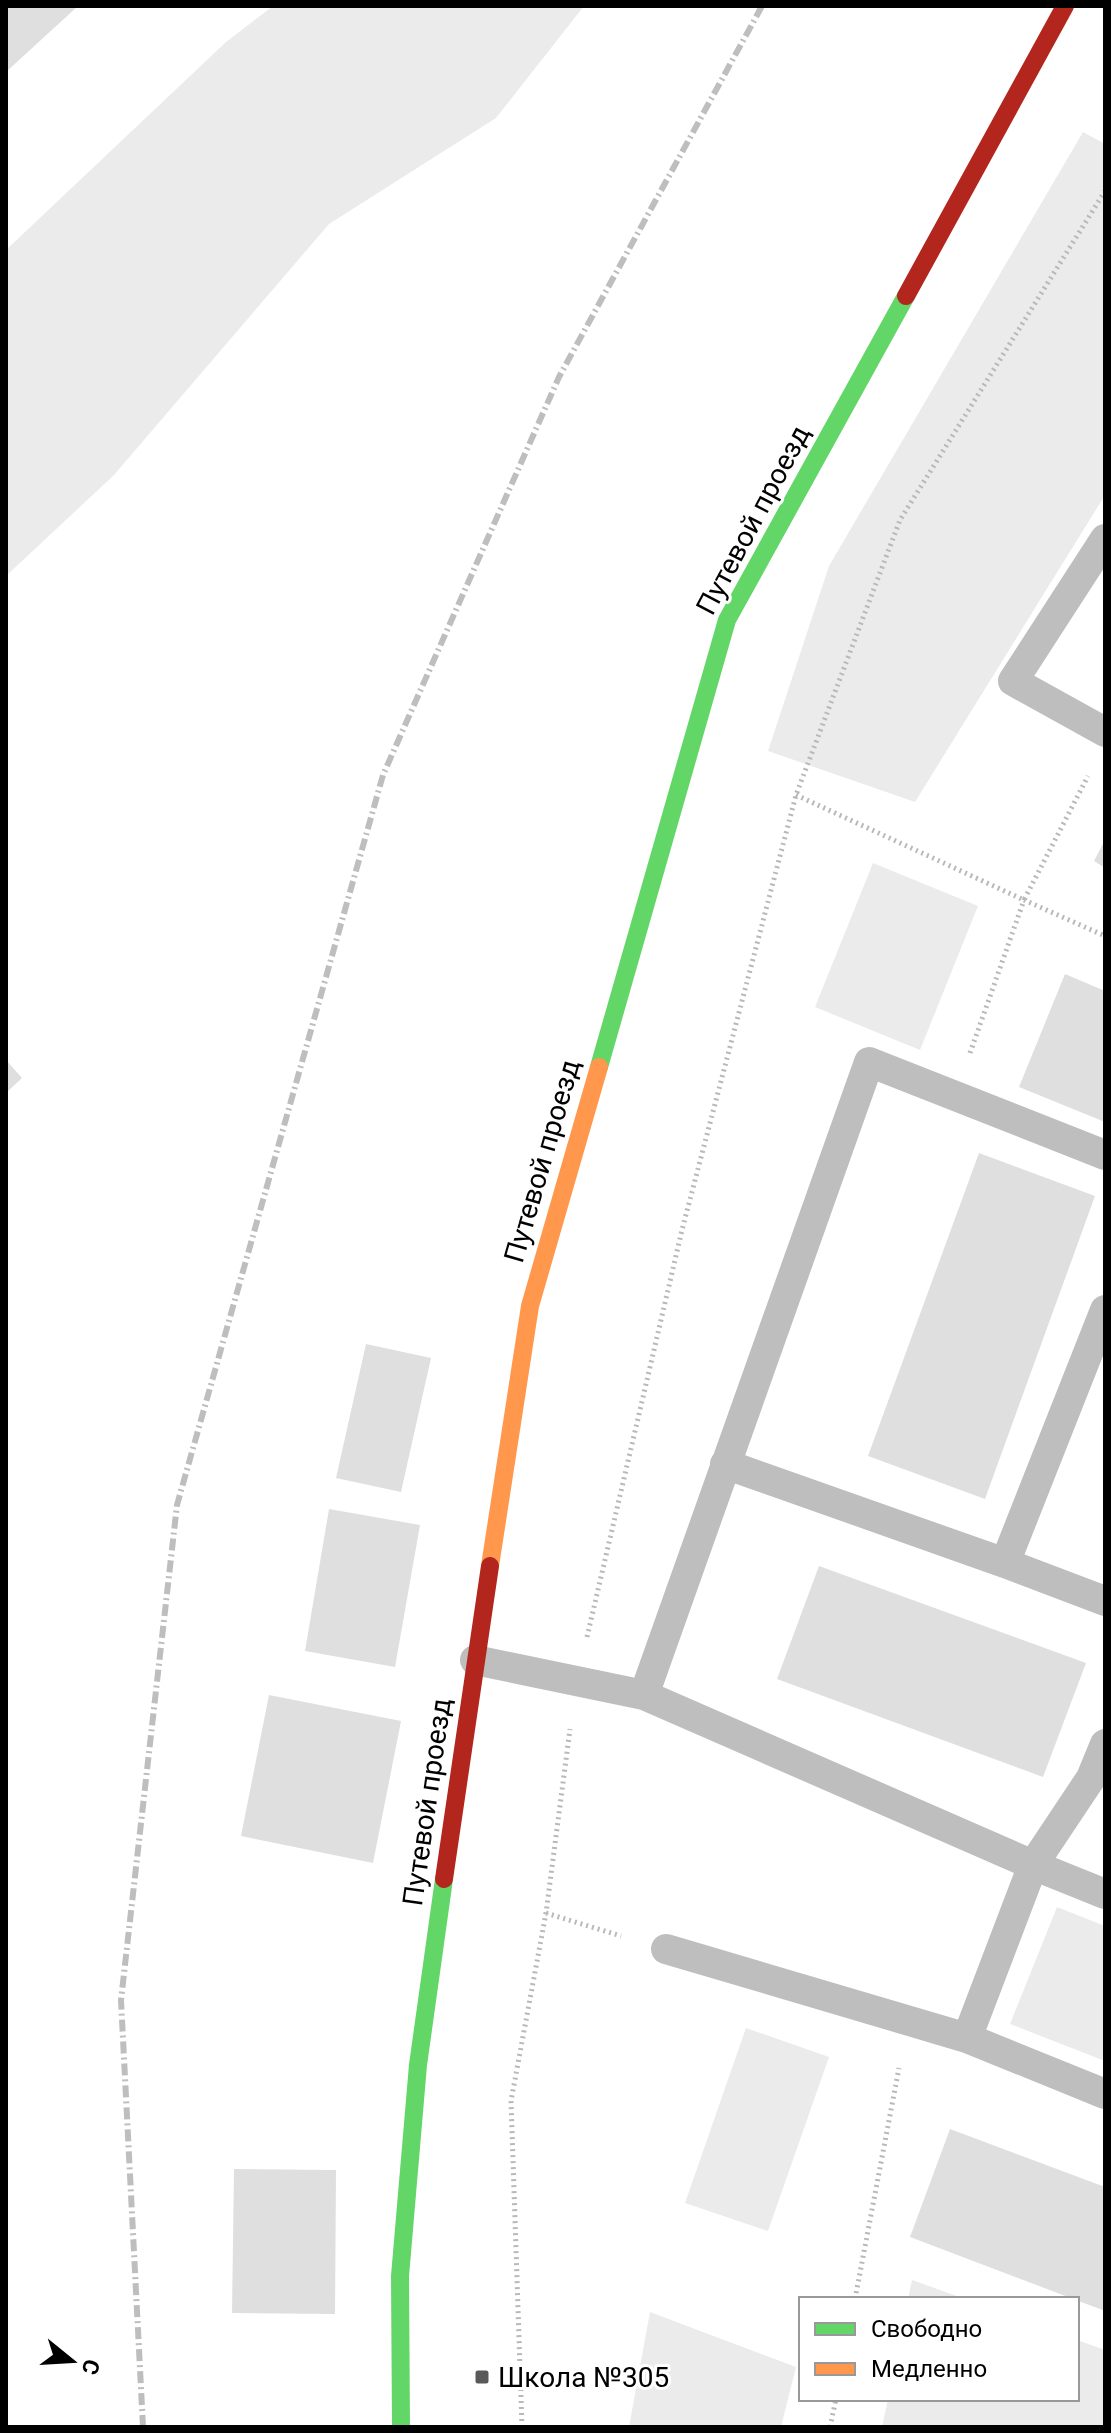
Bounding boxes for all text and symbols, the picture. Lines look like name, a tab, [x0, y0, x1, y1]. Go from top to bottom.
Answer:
street label: Путевой проезд	[689, 420, 817, 620]
street label: Путевой проезд	[497, 1056, 587, 1266]
street label: Путевой проезд	[396, 1696, 458, 1908]
legend	[799, 2297, 1079, 2401]
text: Свободно	[871, 2315, 982, 2343]
north arrow	[32, 2321, 112, 2401]
text: Медленно	[871, 2355, 987, 2383]
text: С	[76, 2356, 105, 2378]
place label: Школа №305	[498, 2361, 669, 2394]
marker: Школа №305	[473, 2368, 491, 2386]

